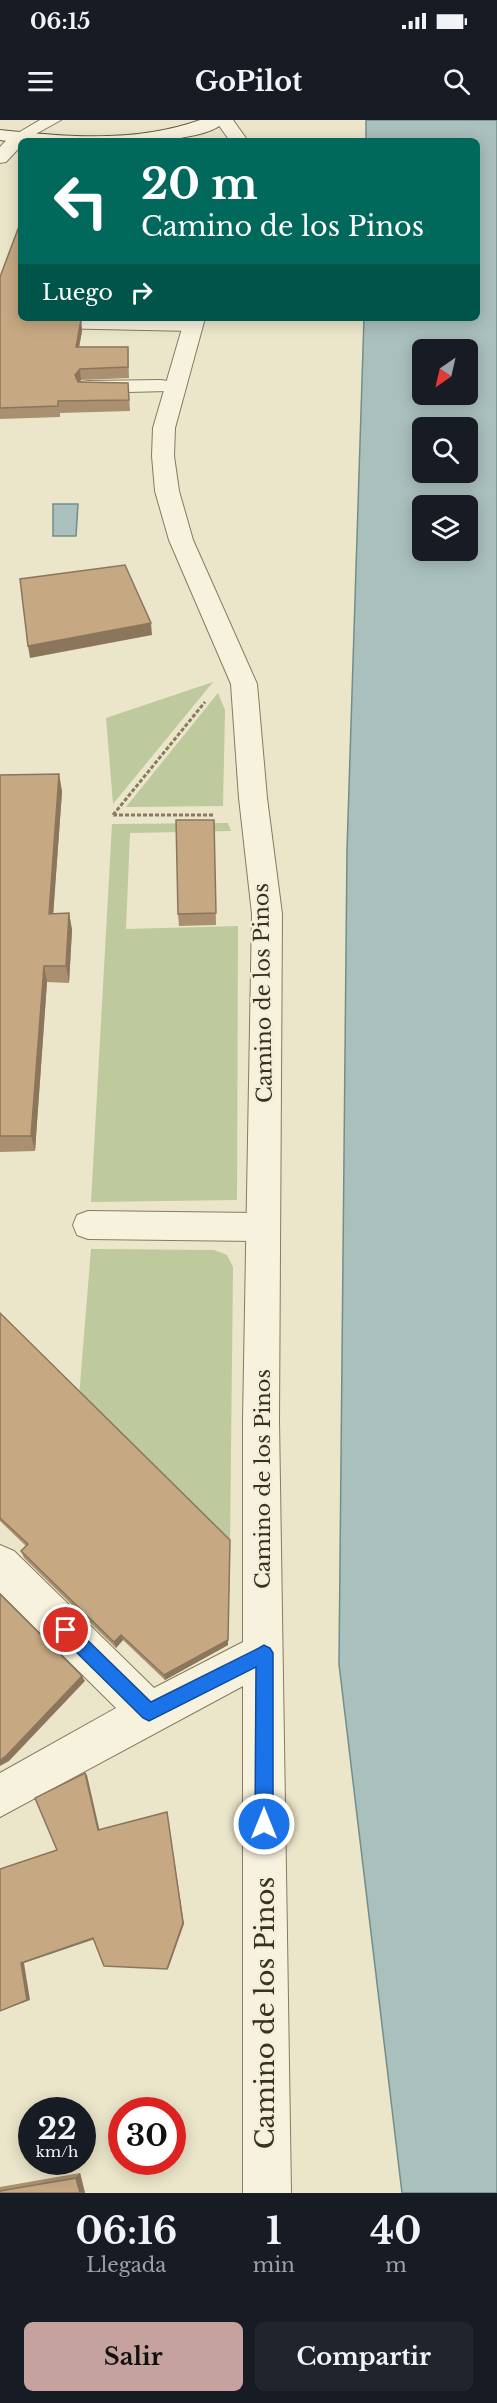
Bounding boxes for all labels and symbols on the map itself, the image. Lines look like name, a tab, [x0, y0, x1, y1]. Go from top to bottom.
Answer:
north arrow	[412, 339, 478, 405]
street label: Camino de los Pinos	[248, 883, 278, 1103]
street label: Camino de los Pinos	[250, 1369, 276, 1589]
pin	[40, 1604, 91, 1655]
position arrow	[232, 1792, 296, 1856]
street label: Camino de los Pinos	[249, 1877, 281, 2149]
speed limit sign: 30	[108, 2097, 186, 2175]

